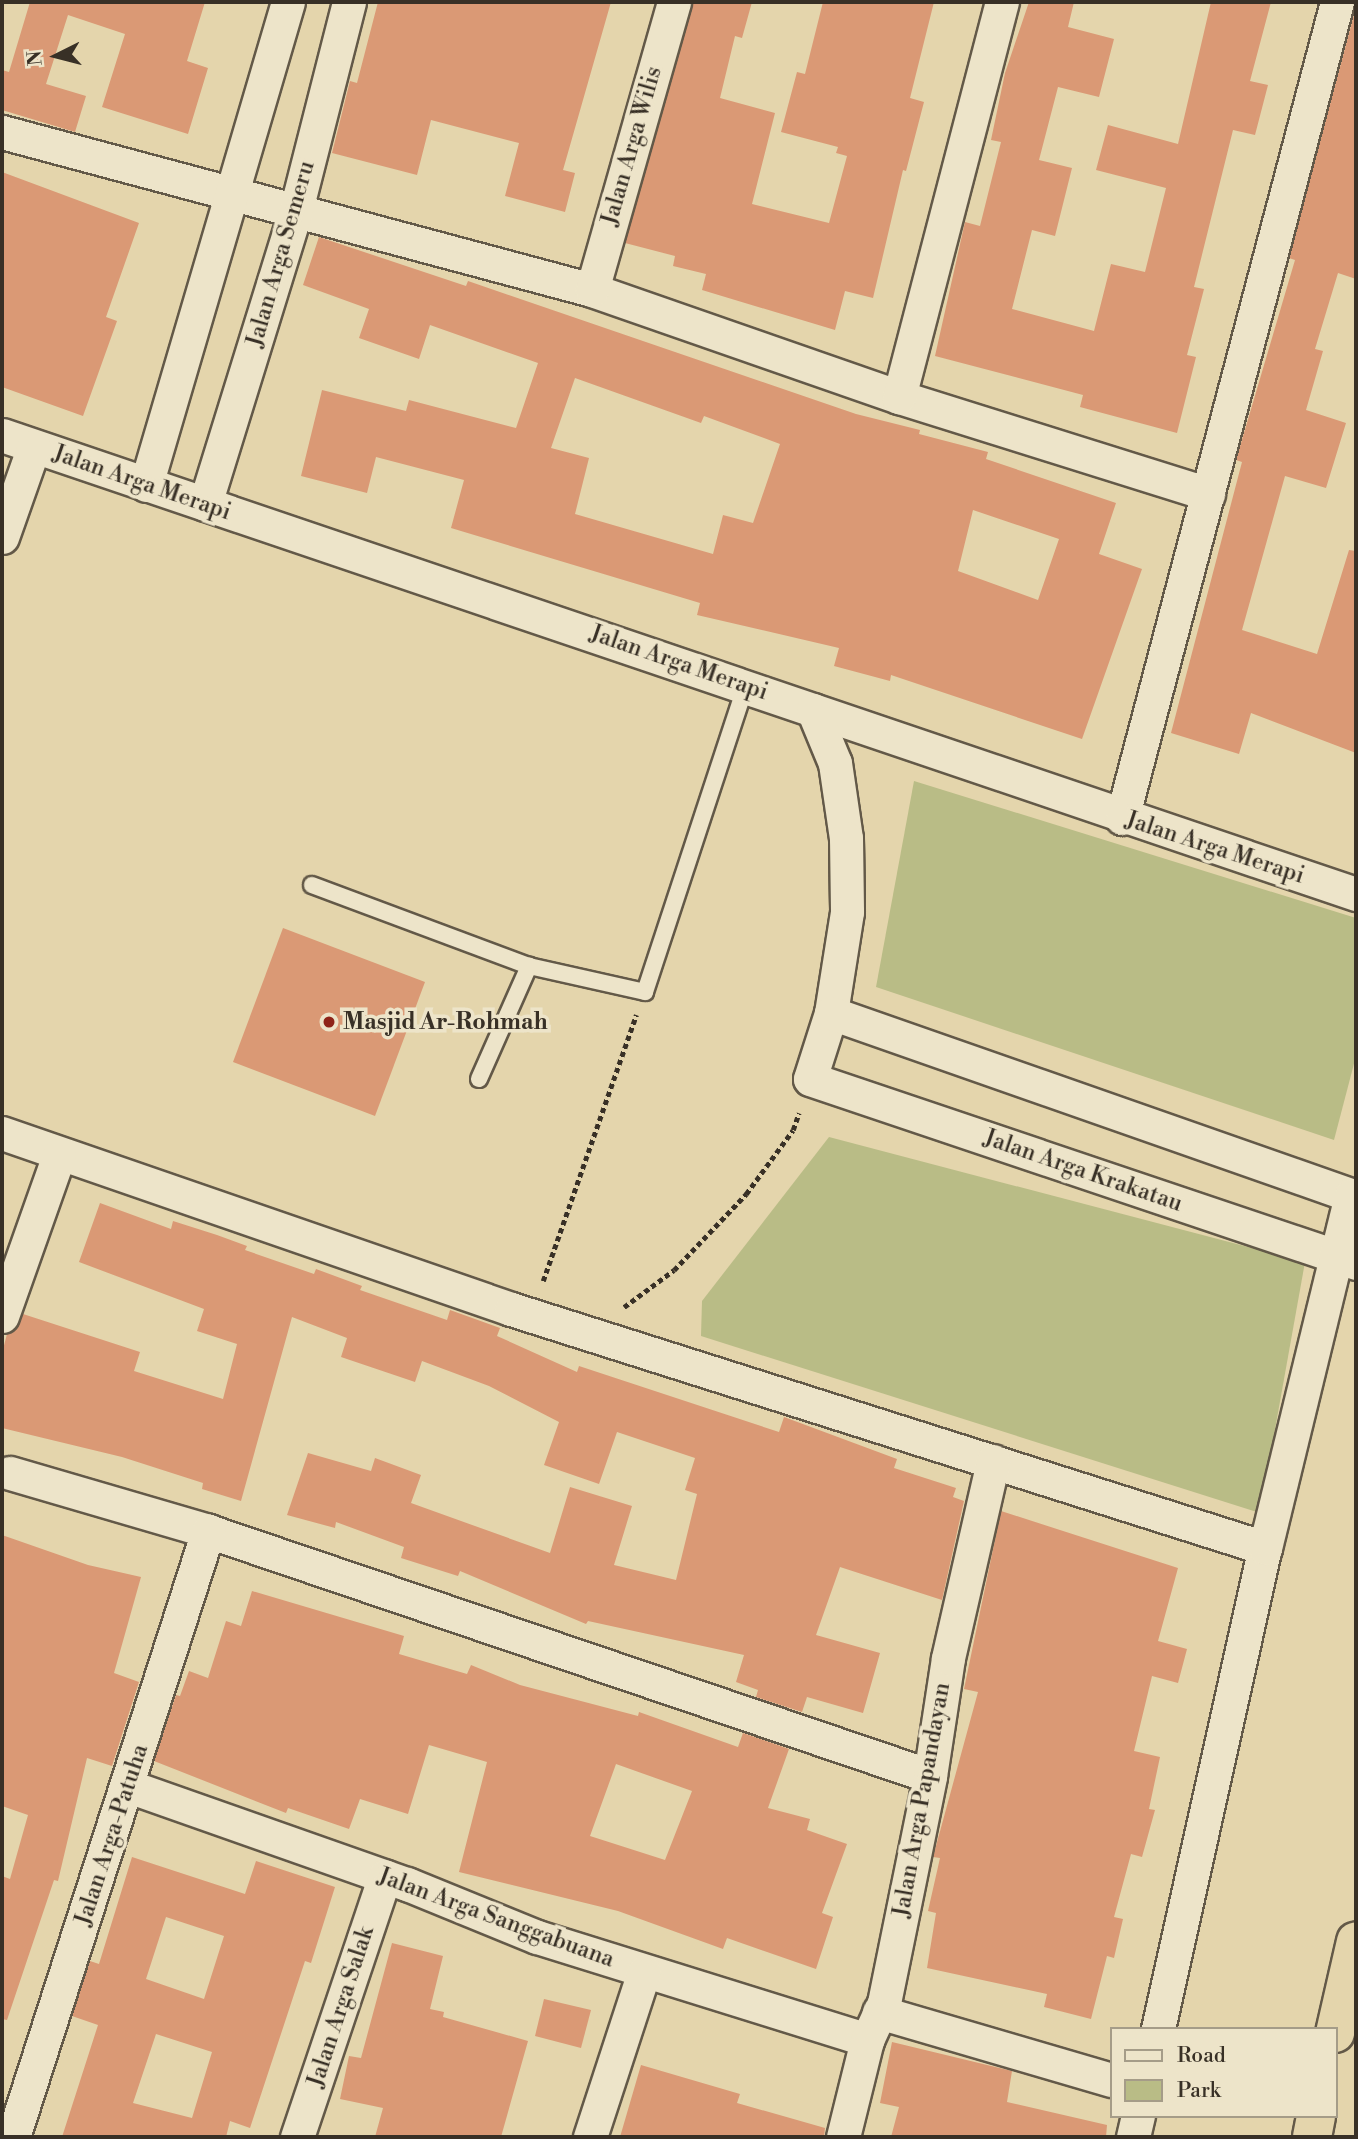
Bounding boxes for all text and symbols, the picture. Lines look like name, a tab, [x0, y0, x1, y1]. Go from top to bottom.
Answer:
north arrow	[21, 21, 91, 91]
text: N	[22, 49, 48, 67]
street label: Jalan Arga Wilis	[596, 63, 668, 229]
street label: Jalan Arga Semeru	[241, 158, 321, 350]
street label: Jalan Arga Merapi	[49, 440, 235, 526]
street label: Jalan Arga Merapi	[586, 620, 772, 706]
street label: Jalan Arga Merapi	[1122, 806, 1308, 890]
place label: Masjid Ar-Rohmah	[343, 1008, 548, 1036]
marker: Masjid Ar-Rohmah	[321, 1014, 337, 1030]
street label: Jalan Arga Krakatau	[980, 1124, 1186, 1218]
street label: Jalan Arga Papandayan	[888, 1680, 956, 1920]
street label: Jalan Arga-Patuha	[70, 1741, 154, 1929]
street label: Jalan Arga Sanggabuana	[374, 1862, 618, 1974]
street label: Jalan Arga Salak	[302, 1923, 380, 2091]
legend	[1110, 2027, 1337, 2118]
text: Road	[1177, 2043, 1226, 2069]
text: Park	[1177, 2078, 1221, 2104]

